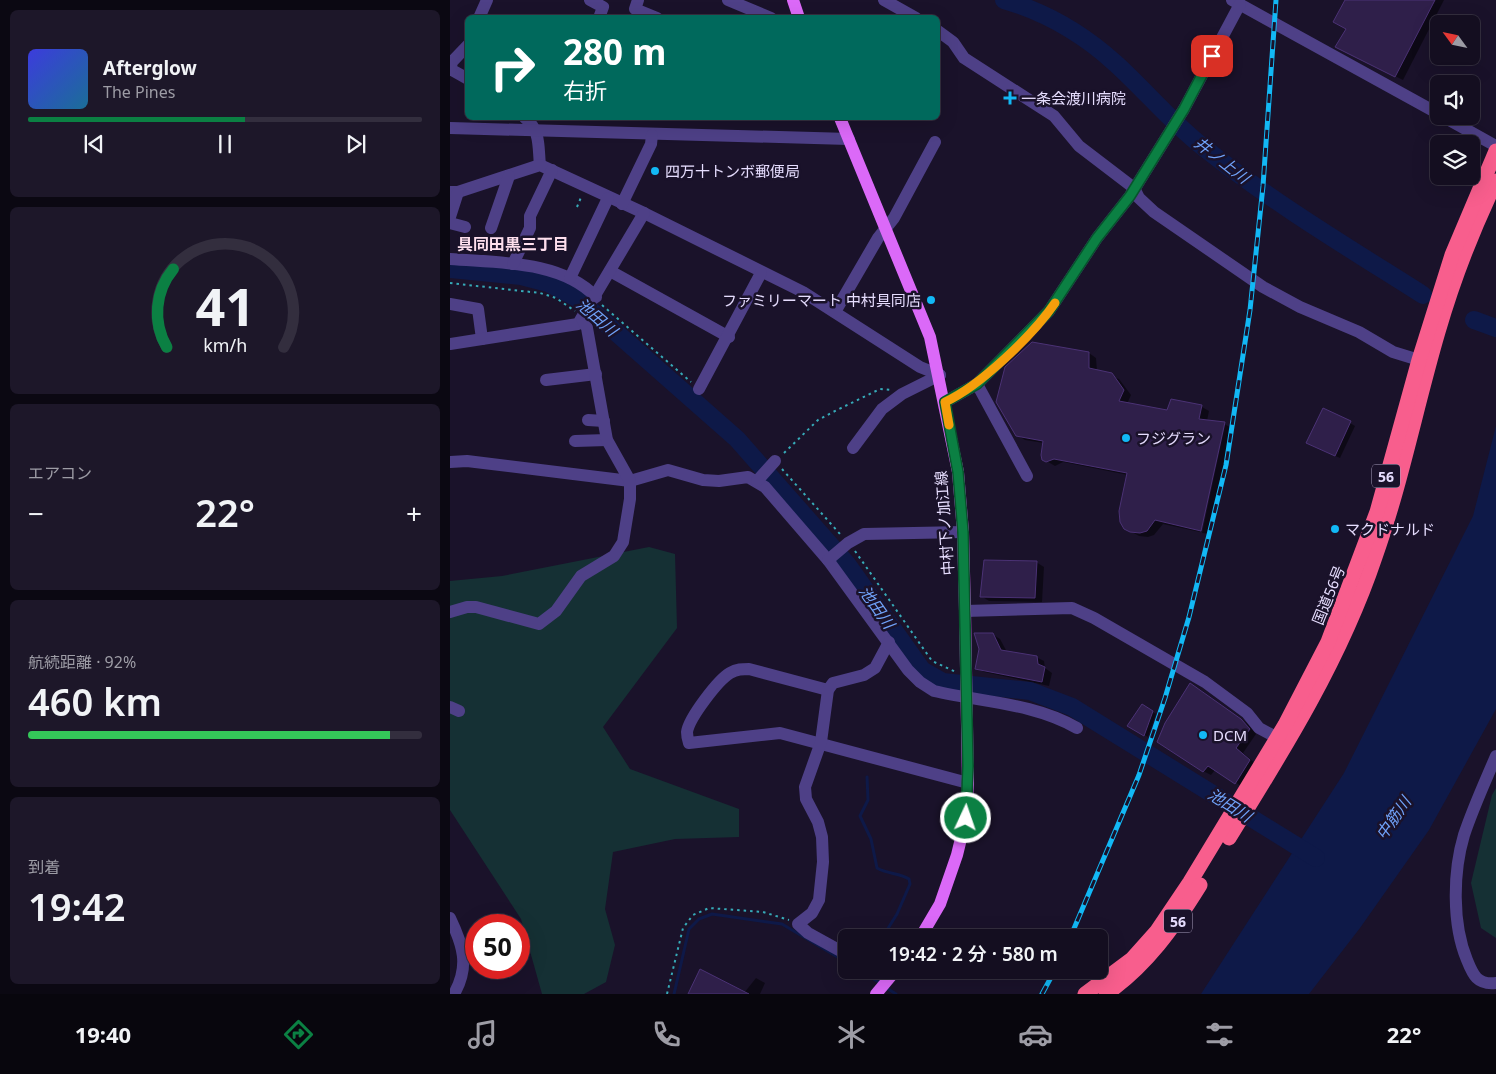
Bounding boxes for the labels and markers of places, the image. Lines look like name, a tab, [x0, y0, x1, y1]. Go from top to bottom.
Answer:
pin	[1191, 35, 1233, 77]
place label: 一条会渡川病院	[1021, 88, 1126, 108]
marker: 一条会渡川病院	[1003, 91, 1017, 105]
place label: 四万十トンボ郵便局	[665, 161, 800, 181]
marker: 四万十トンボ郵便局	[649, 165, 661, 177]
place label: ファミリーマート 中村具同店	[722, 290, 921, 310]
marker: ファミリーマート 中村具同店	[925, 294, 937, 306]
place label: フジグラン	[1136, 428, 1211, 448]
marker: フジグラン	[1120, 432, 1132, 444]
place label: マクドナルド	[1345, 519, 1435, 539]
marker: マクドナルド	[1329, 523, 1341, 535]
place label: DCM	[1213, 725, 1247, 745]
marker: DCM	[1197, 729, 1209, 741]

